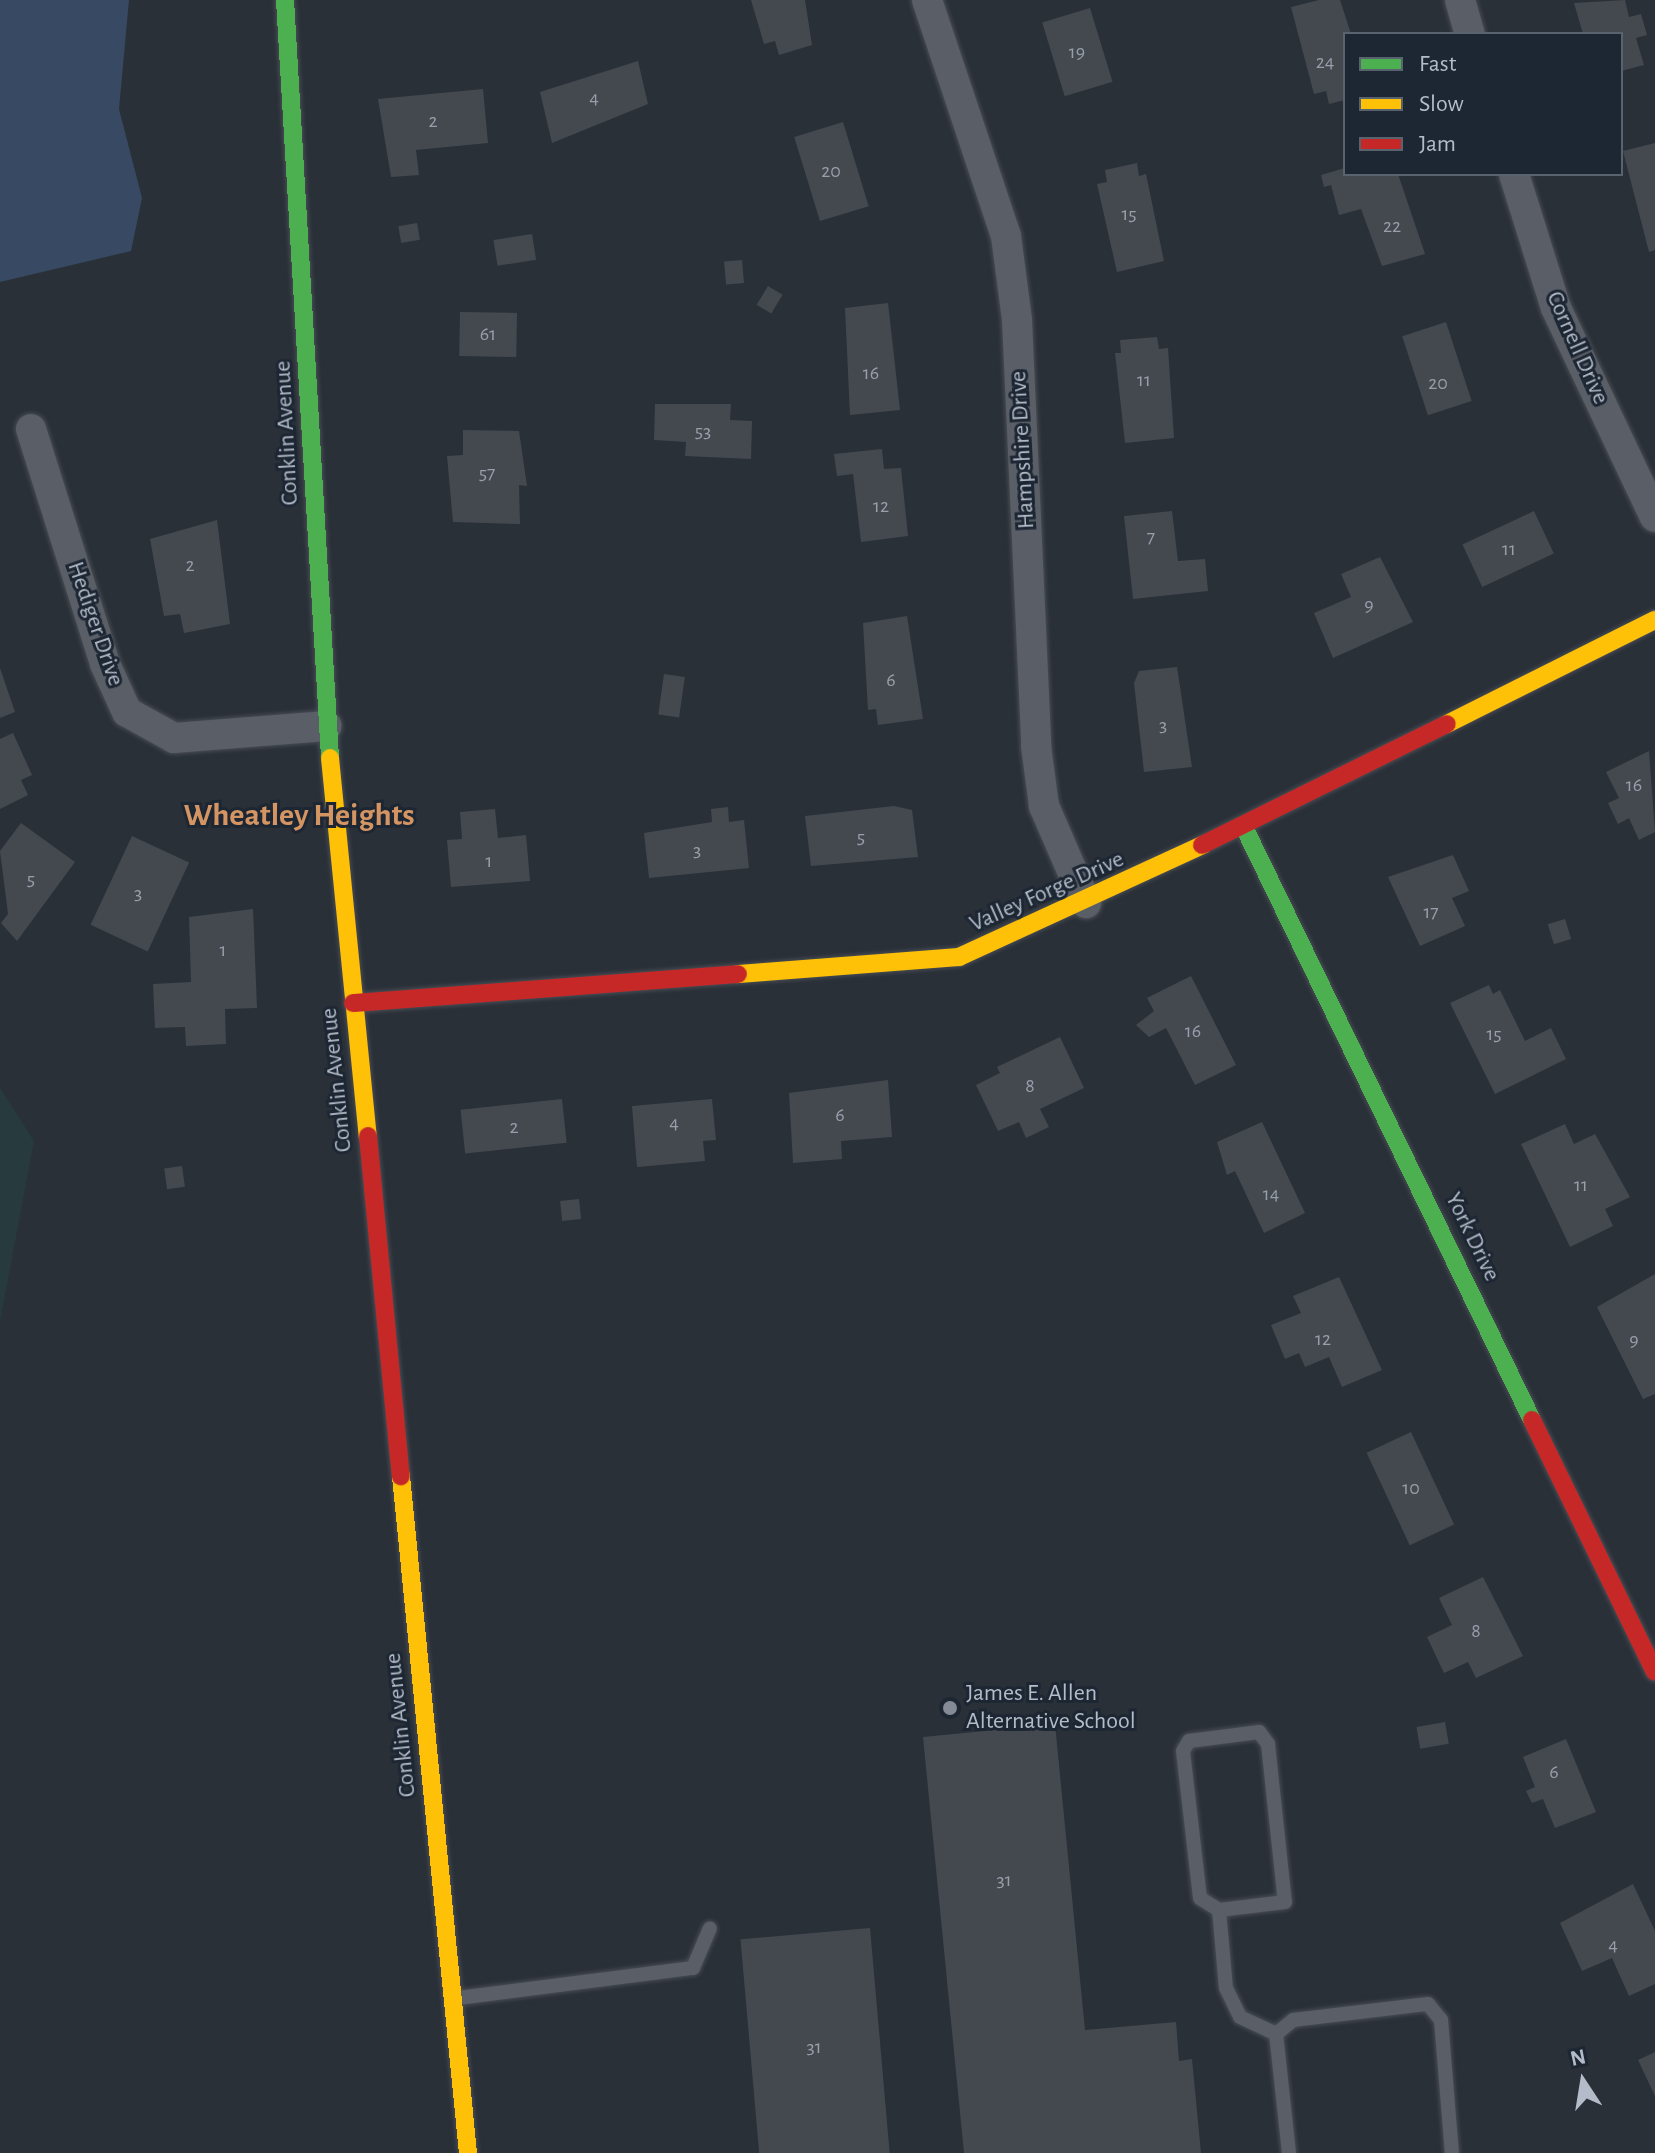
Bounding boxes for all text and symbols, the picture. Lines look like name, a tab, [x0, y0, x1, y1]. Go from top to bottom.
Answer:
legend	[1343, 32, 1623, 176]
house number: 19	[1069, 40, 1085, 64]
house number: 24	[1316, 50, 1334, 74]
text: Fast	[1419, 52, 1456, 76]
house number: 4	[589, 86, 599, 110]
text: Slow	[1419, 92, 1464, 116]
house number: 2	[428, 109, 438, 133]
text: Jam	[1419, 132, 1456, 156]
house number: 20	[821, 159, 841, 183]
house number: 15	[1121, 202, 1137, 226]
house number: 22	[1383, 214, 1401, 238]
street label: Cornell Drive	[1539, 287, 1615, 409]
house number: 61	[480, 322, 496, 346]
street label: Conklin Avenue	[269, 360, 305, 506]
house number: 16	[863, 361, 879, 385]
house number: 11	[1137, 368, 1151, 392]
street label: Hampshire Drive	[1004, 370, 1042, 530]
house number: 20	[1428, 371, 1448, 395]
house number: 53	[695, 419, 711, 443]
house number: 57	[479, 461, 495, 485]
house number: 12	[873, 494, 889, 518]
house number: 7	[1147, 525, 1155, 549]
house number: 11	[1502, 537, 1516, 561]
house number: 2	[185, 553, 195, 577]
street label: Hediger Drive	[60, 558, 130, 690]
house number: 9	[1364, 593, 1374, 617]
house number: 6	[886, 668, 896, 692]
house number: 3	[1159, 713, 1167, 737]
house number: 16	[1626, 773, 1642, 797]
district label: Wheatley Heights	[183, 796, 415, 834]
house number: 5	[857, 825, 865, 849]
house number: 3	[693, 838, 701, 862]
street label: Valley Forge Drive	[965, 845, 1129, 939]
house number: 1	[486, 849, 492, 873]
house number: 5	[27, 867, 35, 891]
house number: 3	[134, 881, 142, 905]
house number: 17	[1423, 900, 1439, 924]
house number: 1	[220, 938, 226, 962]
street label: Conklin Avenue	[315, 1006, 359, 1154]
house number: 16	[1185, 1019, 1201, 1043]
house number: 15	[1486, 1022, 1502, 1046]
house number: 8	[1025, 1074, 1035, 1098]
house number: 6	[835, 1103, 845, 1127]
house number: 4	[669, 1111, 679, 1135]
house number: 2	[509, 1115, 519, 1139]
house number: 11	[1574, 1173, 1588, 1197]
house number: 14	[1263, 1182, 1279, 1206]
street label: York Drive	[1438, 1188, 1506, 1286]
house number: 12	[1315, 1327, 1331, 1351]
house number: 9	[1629, 1328, 1639, 1352]
house number: 10	[1402, 1476, 1420, 1500]
house number: 8	[1471, 1619, 1481, 1643]
street label: Conklin Avenue	[379, 1651, 423, 1799]
place label: James E. Allen Alternative School	[966, 1680, 1136, 1736]
marker: James E. Allen Alternative School	[941, 1699, 959, 1717]
house number: 6	[1549, 1760, 1559, 1784]
house number: 31	[996, 1868, 1012, 1892]
house number: 4	[1608, 1933, 1618, 1957]
house number: 31	[806, 2035, 822, 2059]
north arrow	[1543, 2041, 1623, 2121]
text: N	[1568, 2045, 1588, 2070]

